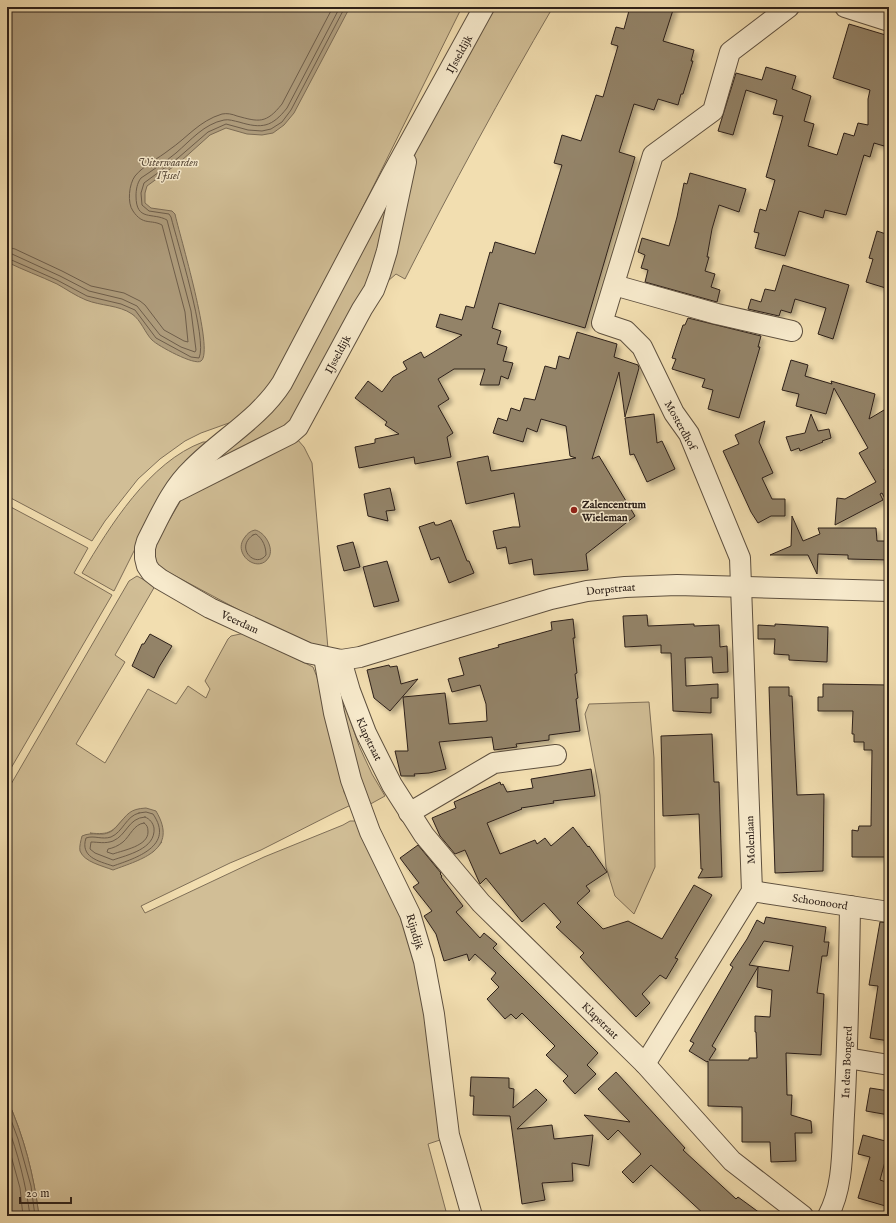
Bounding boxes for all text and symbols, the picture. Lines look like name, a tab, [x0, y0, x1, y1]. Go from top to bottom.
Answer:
street label: IJsseldijk	[444, 33, 476, 76]
park label: Uiterwaarden IJssel	[138, 156, 198, 183]
street label: IJsseldijk	[322, 333, 355, 376]
street label: Mosterdhof	[661, 398, 700, 454]
place label: Zalencentrum Wieleman	[581, 498, 646, 525]
marker: Zalencentrum Wieleman	[569, 505, 579, 515]
street label: Dorpstraat	[585, 581, 636, 599]
street label: Veerdam	[218, 608, 261, 638]
street label: Klapstraat	[353, 715, 385, 764]
street label: Molenlaan	[743, 815, 759, 864]
street label: Schoonoord	[791, 891, 849, 914]
street label: Rijndijk	[402, 912, 426, 952]
street label: Klapstraat	[578, 1000, 622, 1043]
street label: In den Bongerd	[839, 1026, 856, 1099]
scale bar	[20, 1179, 71, 1205]
text: 20 m	[26, 1186, 49, 1201]

